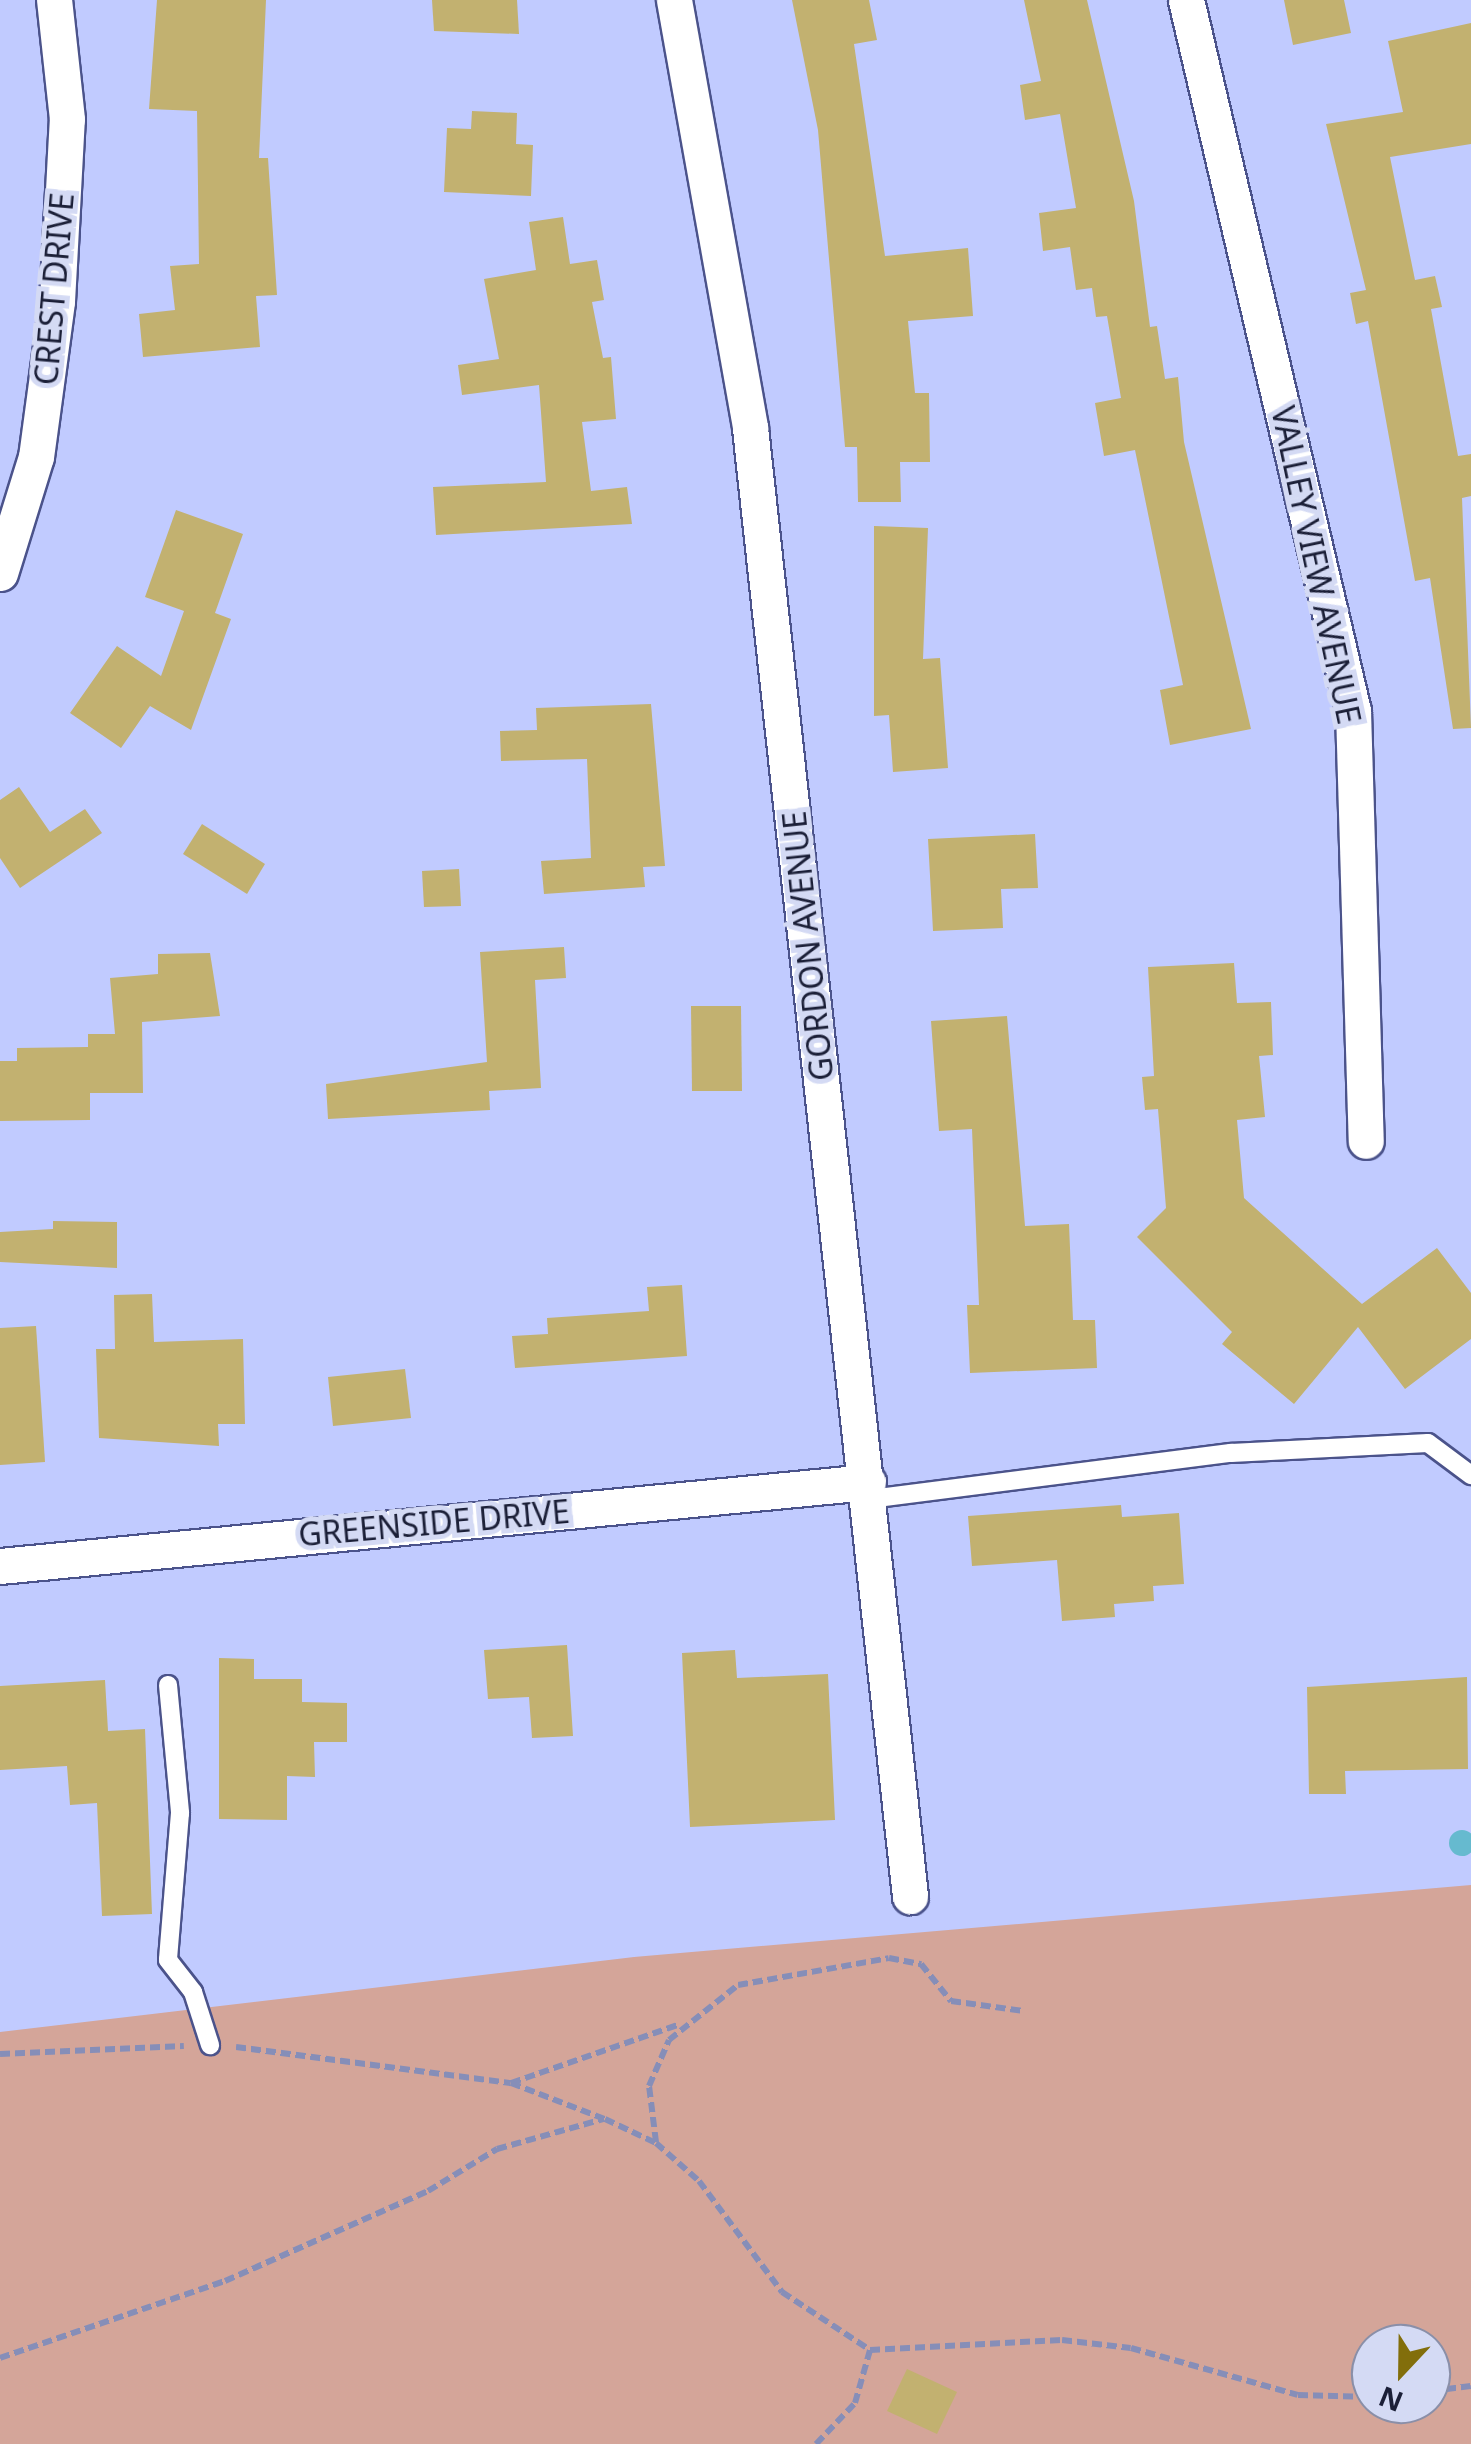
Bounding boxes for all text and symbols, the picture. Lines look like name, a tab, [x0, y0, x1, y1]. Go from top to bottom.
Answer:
street label: CREST DRIVE	[26, 191, 82, 387]
street label: VALLEY VIEW AVENUE	[1264, 403, 1368, 727]
street label: GORDON AVENUE	[775, 809, 841, 1083]
street label: GREENSIDE DRIVE	[297, 1492, 571, 1554]
north arrow	[1351, 2324, 1451, 2424]
text: N	[1373, 2378, 1408, 2422]

